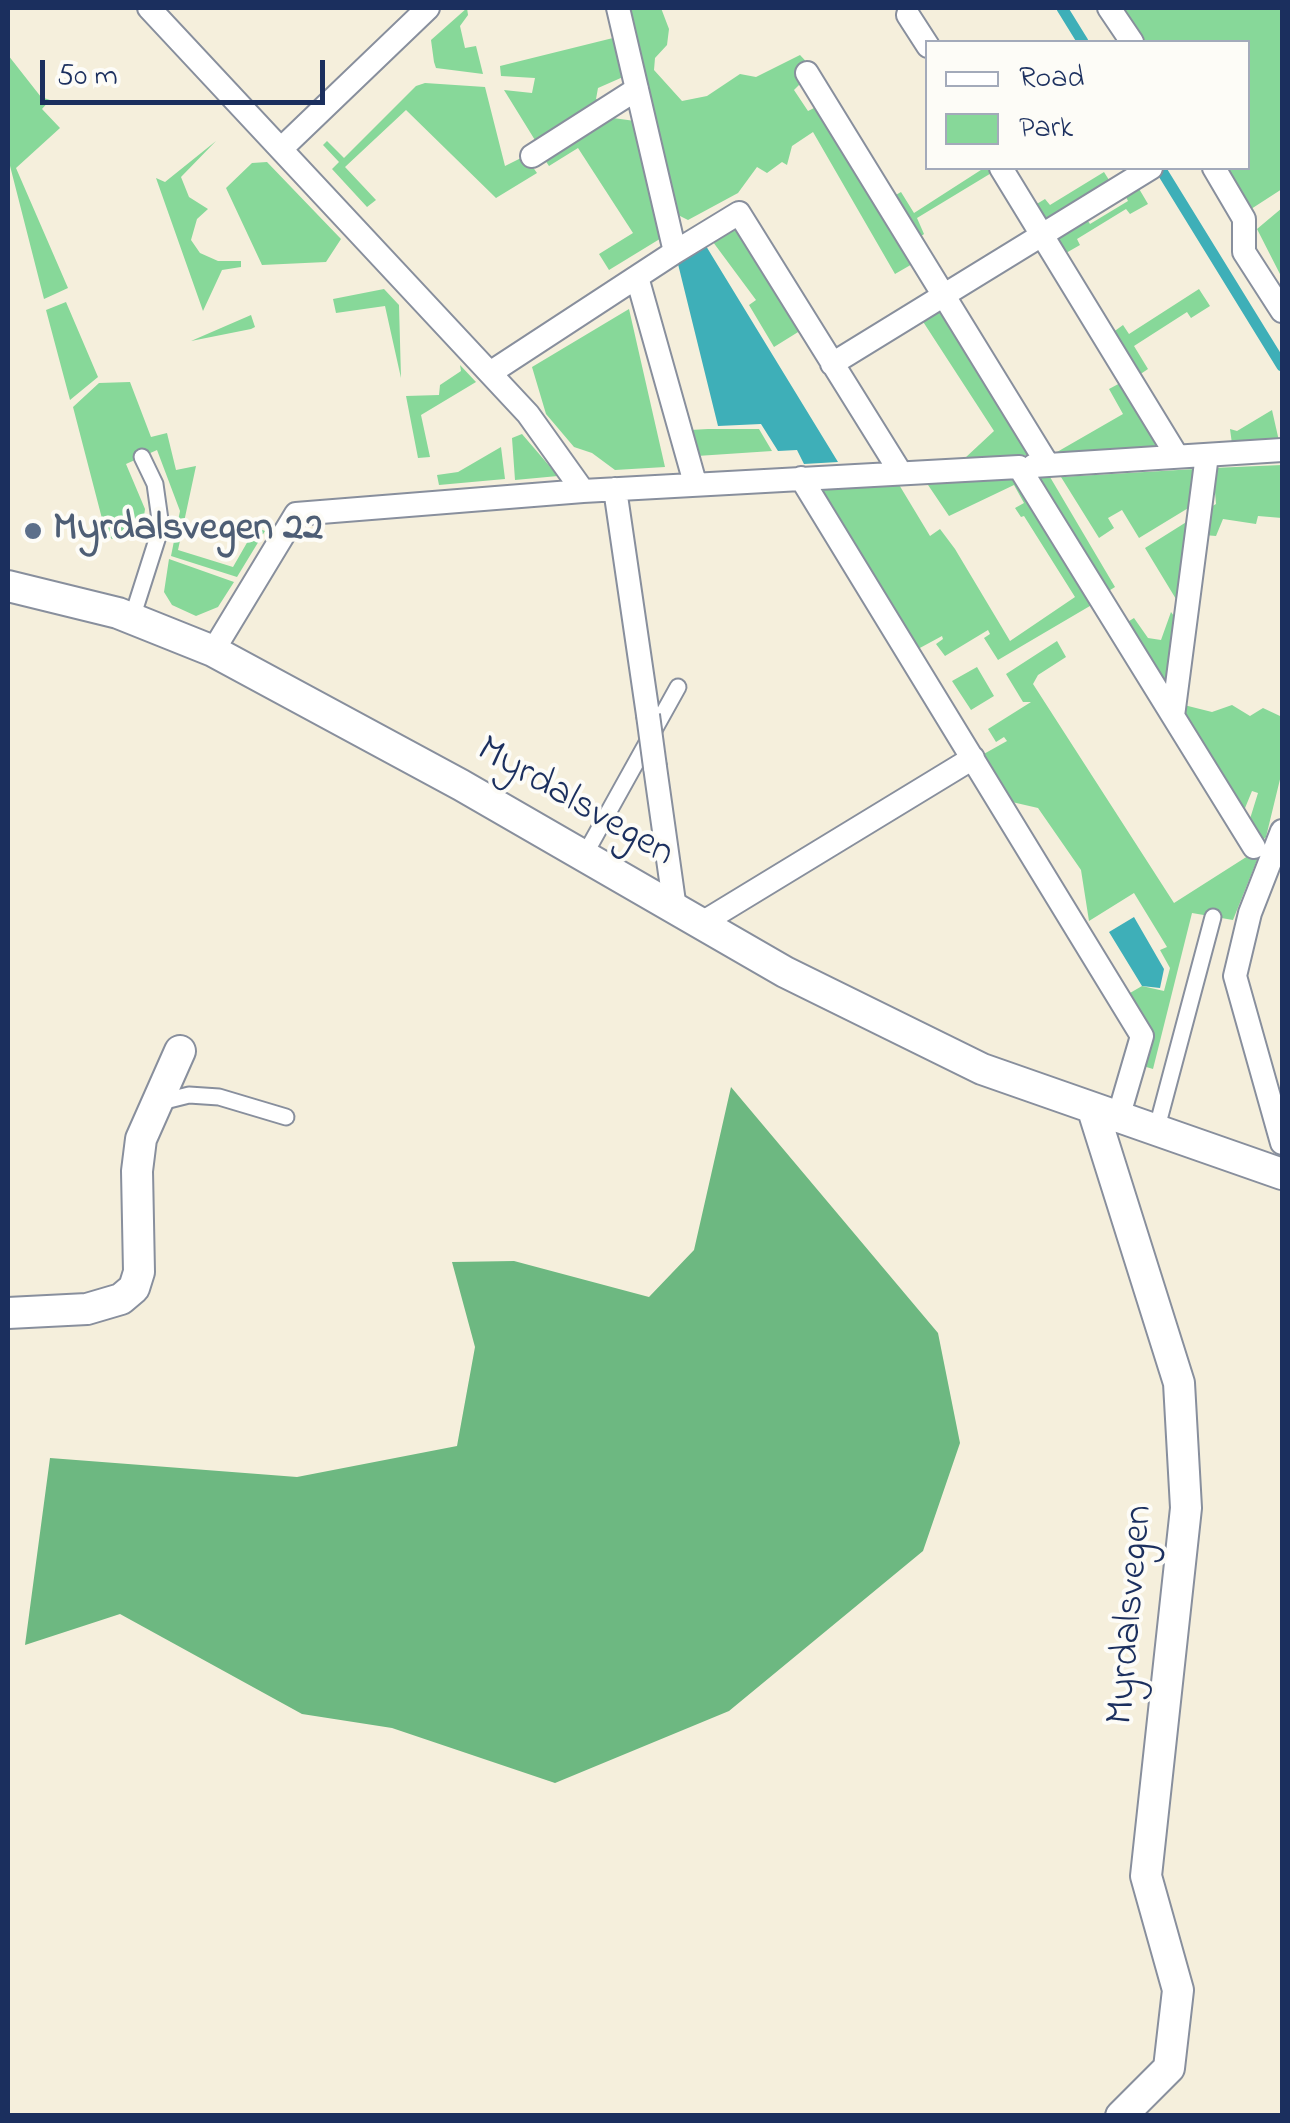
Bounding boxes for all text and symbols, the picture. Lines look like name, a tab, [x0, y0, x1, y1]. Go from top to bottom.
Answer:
scale bar	[45, 40, 330, 102]
legend	[925, 40, 1250, 170]
text: 50 m	[57, 55, 118, 99]
text: Road	[1019, 57, 1084, 101]
text: Park	[1019, 107, 1073, 151]
place label: Myrdalsvegen 22	[53, 507, 323, 555]
marker: Myrdalsvegen 22	[22, 520, 44, 542]
street label: Myrdalsvegen	[467, 728, 681, 880]
street label: Myrdalsvegen	[1099, 1503, 1167, 1727]

